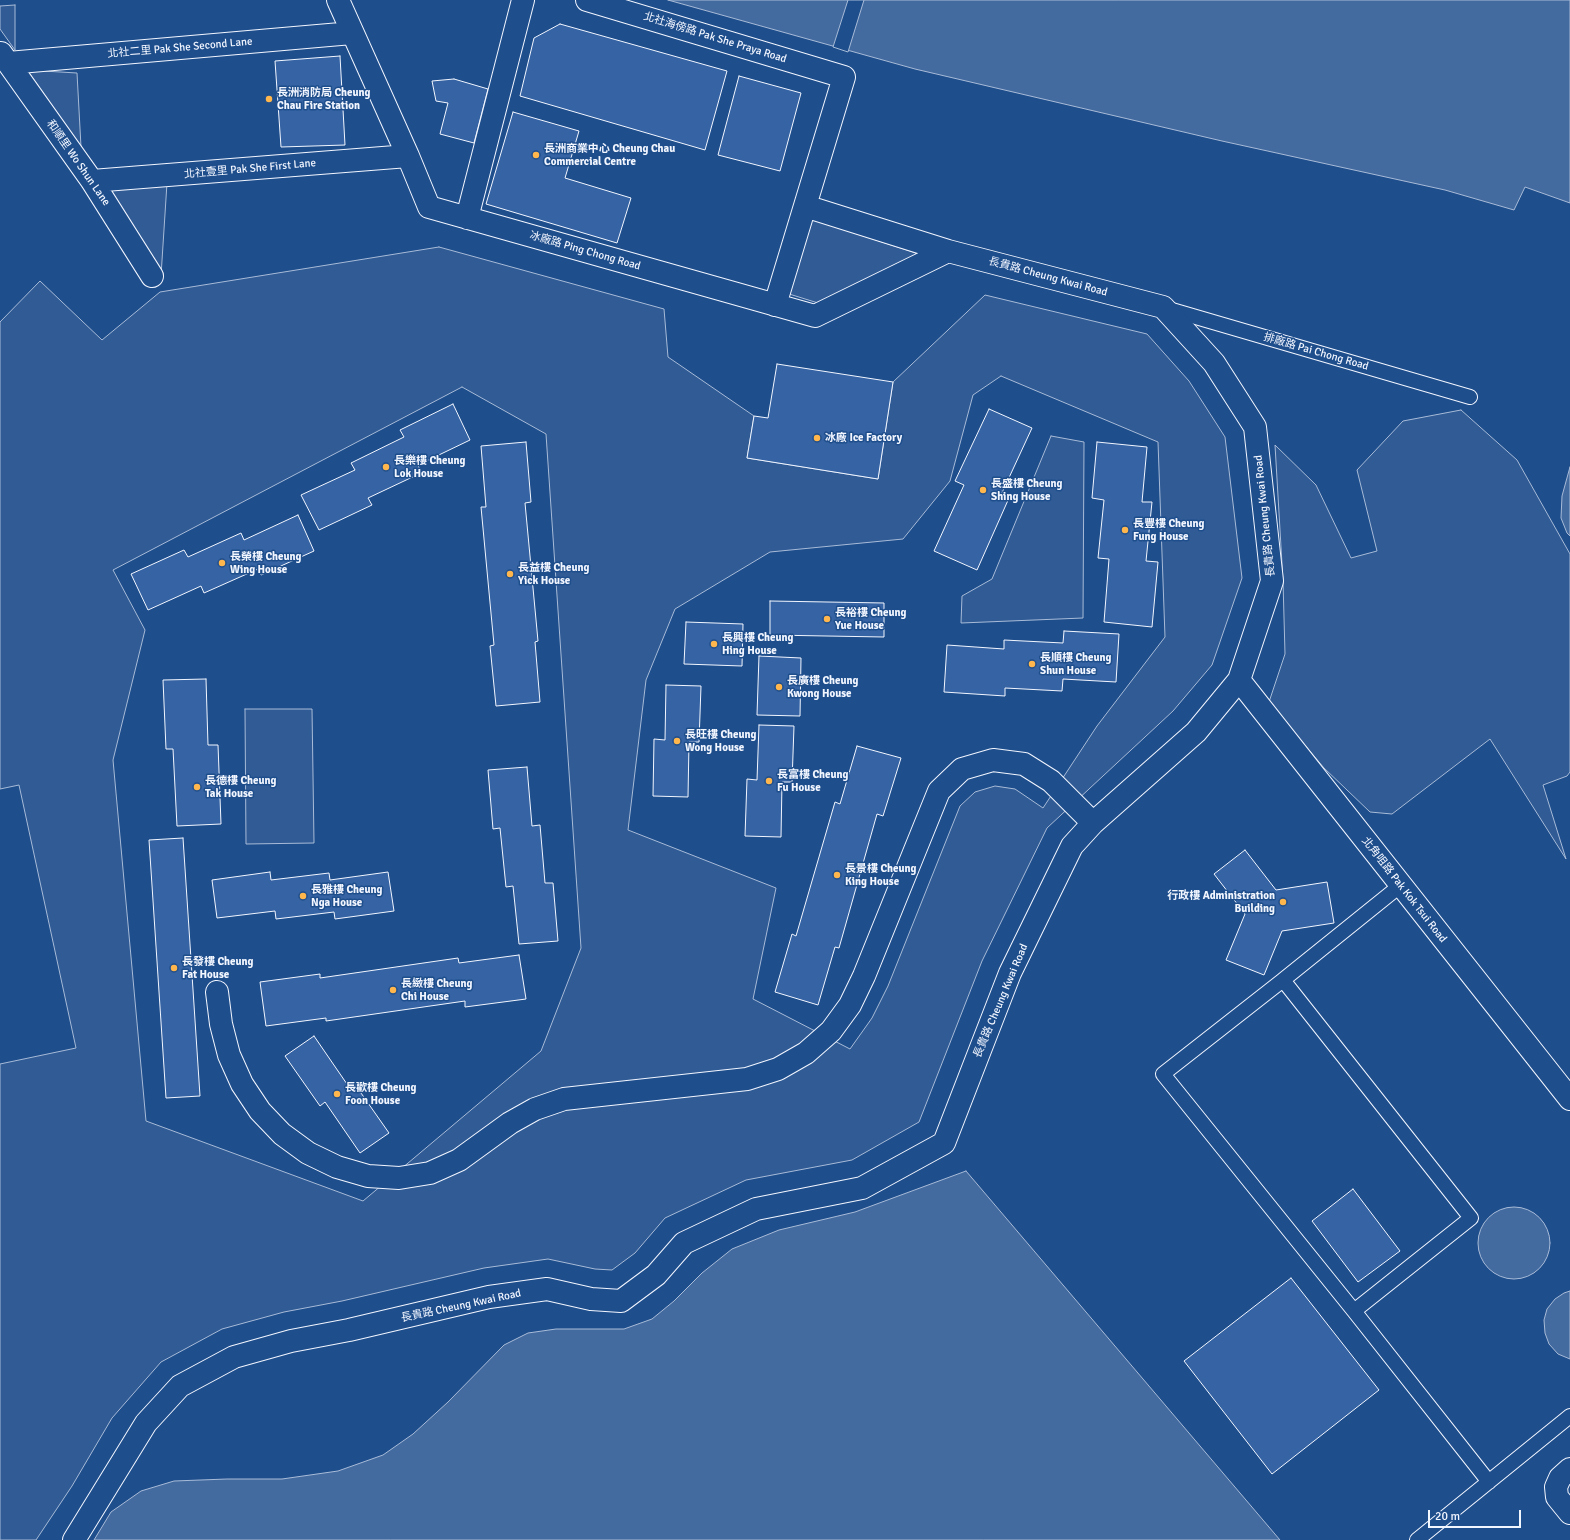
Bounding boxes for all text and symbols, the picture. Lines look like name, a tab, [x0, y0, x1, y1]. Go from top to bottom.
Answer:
street label: 北社海傍路 Pak She Praya Road	[642, 10, 788, 66]
street label: 北社二里 Pak She Second Lane	[107, 35, 253, 61]
place label: 長洲消防局 Cheung Chau Fire Station	[277, 86, 371, 112]
marker: 長洲消防局 Cheung Chau Fire Station	[264, 94, 274, 104]
street label: 和順里 Wo Shun Lane	[43, 118, 113, 208]
place label: 長洲商業中心 Cheung Chau Commercial Centre	[544, 142, 675, 168]
marker: 長洲商業中心 Cheung Chau Commercial Centre	[531, 150, 541, 160]
street label: 北社壹里 Pak She First Lane	[183, 157, 317, 181]
street label: 冰廠路 Ping Chong Road	[528, 229, 642, 273]
street label: 長貴路 Cheung Kwai Road	[987, 255, 1109, 299]
street label: 排廠路 Pai Chong Road	[1262, 331, 1370, 373]
place label: 冰廠 Ice Factory	[825, 431, 902, 445]
marker: 冰廠 Ice Factory	[812, 433, 822, 443]
place label: 長樂樓 Cheung Lok House	[394, 454, 466, 480]
street label: 長貴路 Cheung Kwai Road	[1252, 454, 1278, 578]
marker: 長樂樓 Cheung Lok House	[381, 462, 391, 472]
place label: 長盛樓 Cheung Shing House	[991, 477, 1063, 503]
marker: 長盛樓 Cheung Shing House	[978, 485, 988, 495]
place label: 長豐樓 Cheung Fung House	[1133, 517, 1205, 543]
marker: 長豐樓 Cheung Fung House	[1120, 525, 1130, 535]
place label: 長榮樓 Cheung Wing House	[230, 550, 302, 576]
marker: 長榮樓 Cheung Wing House	[217, 558, 227, 568]
place label: 長益樓 Cheung Yick House	[518, 561, 590, 587]
marker: 長益樓 Cheung Yick House	[505, 569, 515, 579]
place label: 長裕樓 Cheung Yue House	[835, 606, 907, 632]
marker: 長裕樓 Cheung Yue House	[822, 614, 832, 624]
place label: 長興樓 Cheung Hing House	[722, 631, 794, 657]
marker: 長興樓 Cheung Hing House	[709, 639, 719, 649]
place label: 長順樓 Cheung Shun House	[1040, 651, 1112, 677]
marker: 長順樓 Cheung Shun House	[1027, 659, 1037, 669]
place label: 長廣樓 Cheung Kwong House	[787, 674, 859, 700]
marker: 長廣樓 Cheung Kwong House	[774, 682, 784, 692]
place label: 長旺樓 Cheung Wong House	[685, 728, 757, 754]
marker: 長旺樓 Cheung Wong House	[672, 736, 682, 746]
place label: 長富樓 Cheung Fu House	[777, 768, 849, 794]
place label: 長德樓 Cheung Tak House	[205, 774, 277, 800]
marker: 長富樓 Cheung Fu House	[764, 776, 774, 786]
marker: 長德樓 Cheung Tak House	[192, 782, 202, 792]
street label: 北角咀路 Pak Kok Tsui Road	[1359, 835, 1449, 945]
place label: 長景樓 Cheung King House	[845, 862, 917, 888]
marker: 長景樓 Cheung King House	[832, 870, 842, 880]
place label: 長雅樓 Cheung Nga House	[311, 883, 383, 909]
place label: 行政樓 Administration Building	[1167, 889, 1275, 915]
marker: 長雅樓 Cheung Nga House	[298, 891, 308, 901]
marker: 行政樓 Administration Building	[1278, 897, 1288, 907]
street label: 長貴路 Cheung Kwai Road	[971, 942, 1031, 1060]
place label: 長發樓 Cheung Fat House	[182, 955, 254, 981]
marker: 長發樓 Cheung Fat House	[169, 963, 179, 973]
place label: 長緻樓 Cheung Chi House	[401, 977, 473, 1003]
marker: 長緻樓 Cheung Chi House	[388, 985, 398, 995]
place label: 長歡樓 Cheung Foon House	[345, 1081, 417, 1107]
marker: 長歡樓 Cheung Foon House	[332, 1089, 342, 1099]
street label: 長貴路 Cheung Kwai Road	[400, 1287, 522, 1325]
scale bar	[1430, 1502, 1523, 1528]
text: 20 m	[1435, 1509, 1460, 1524]

